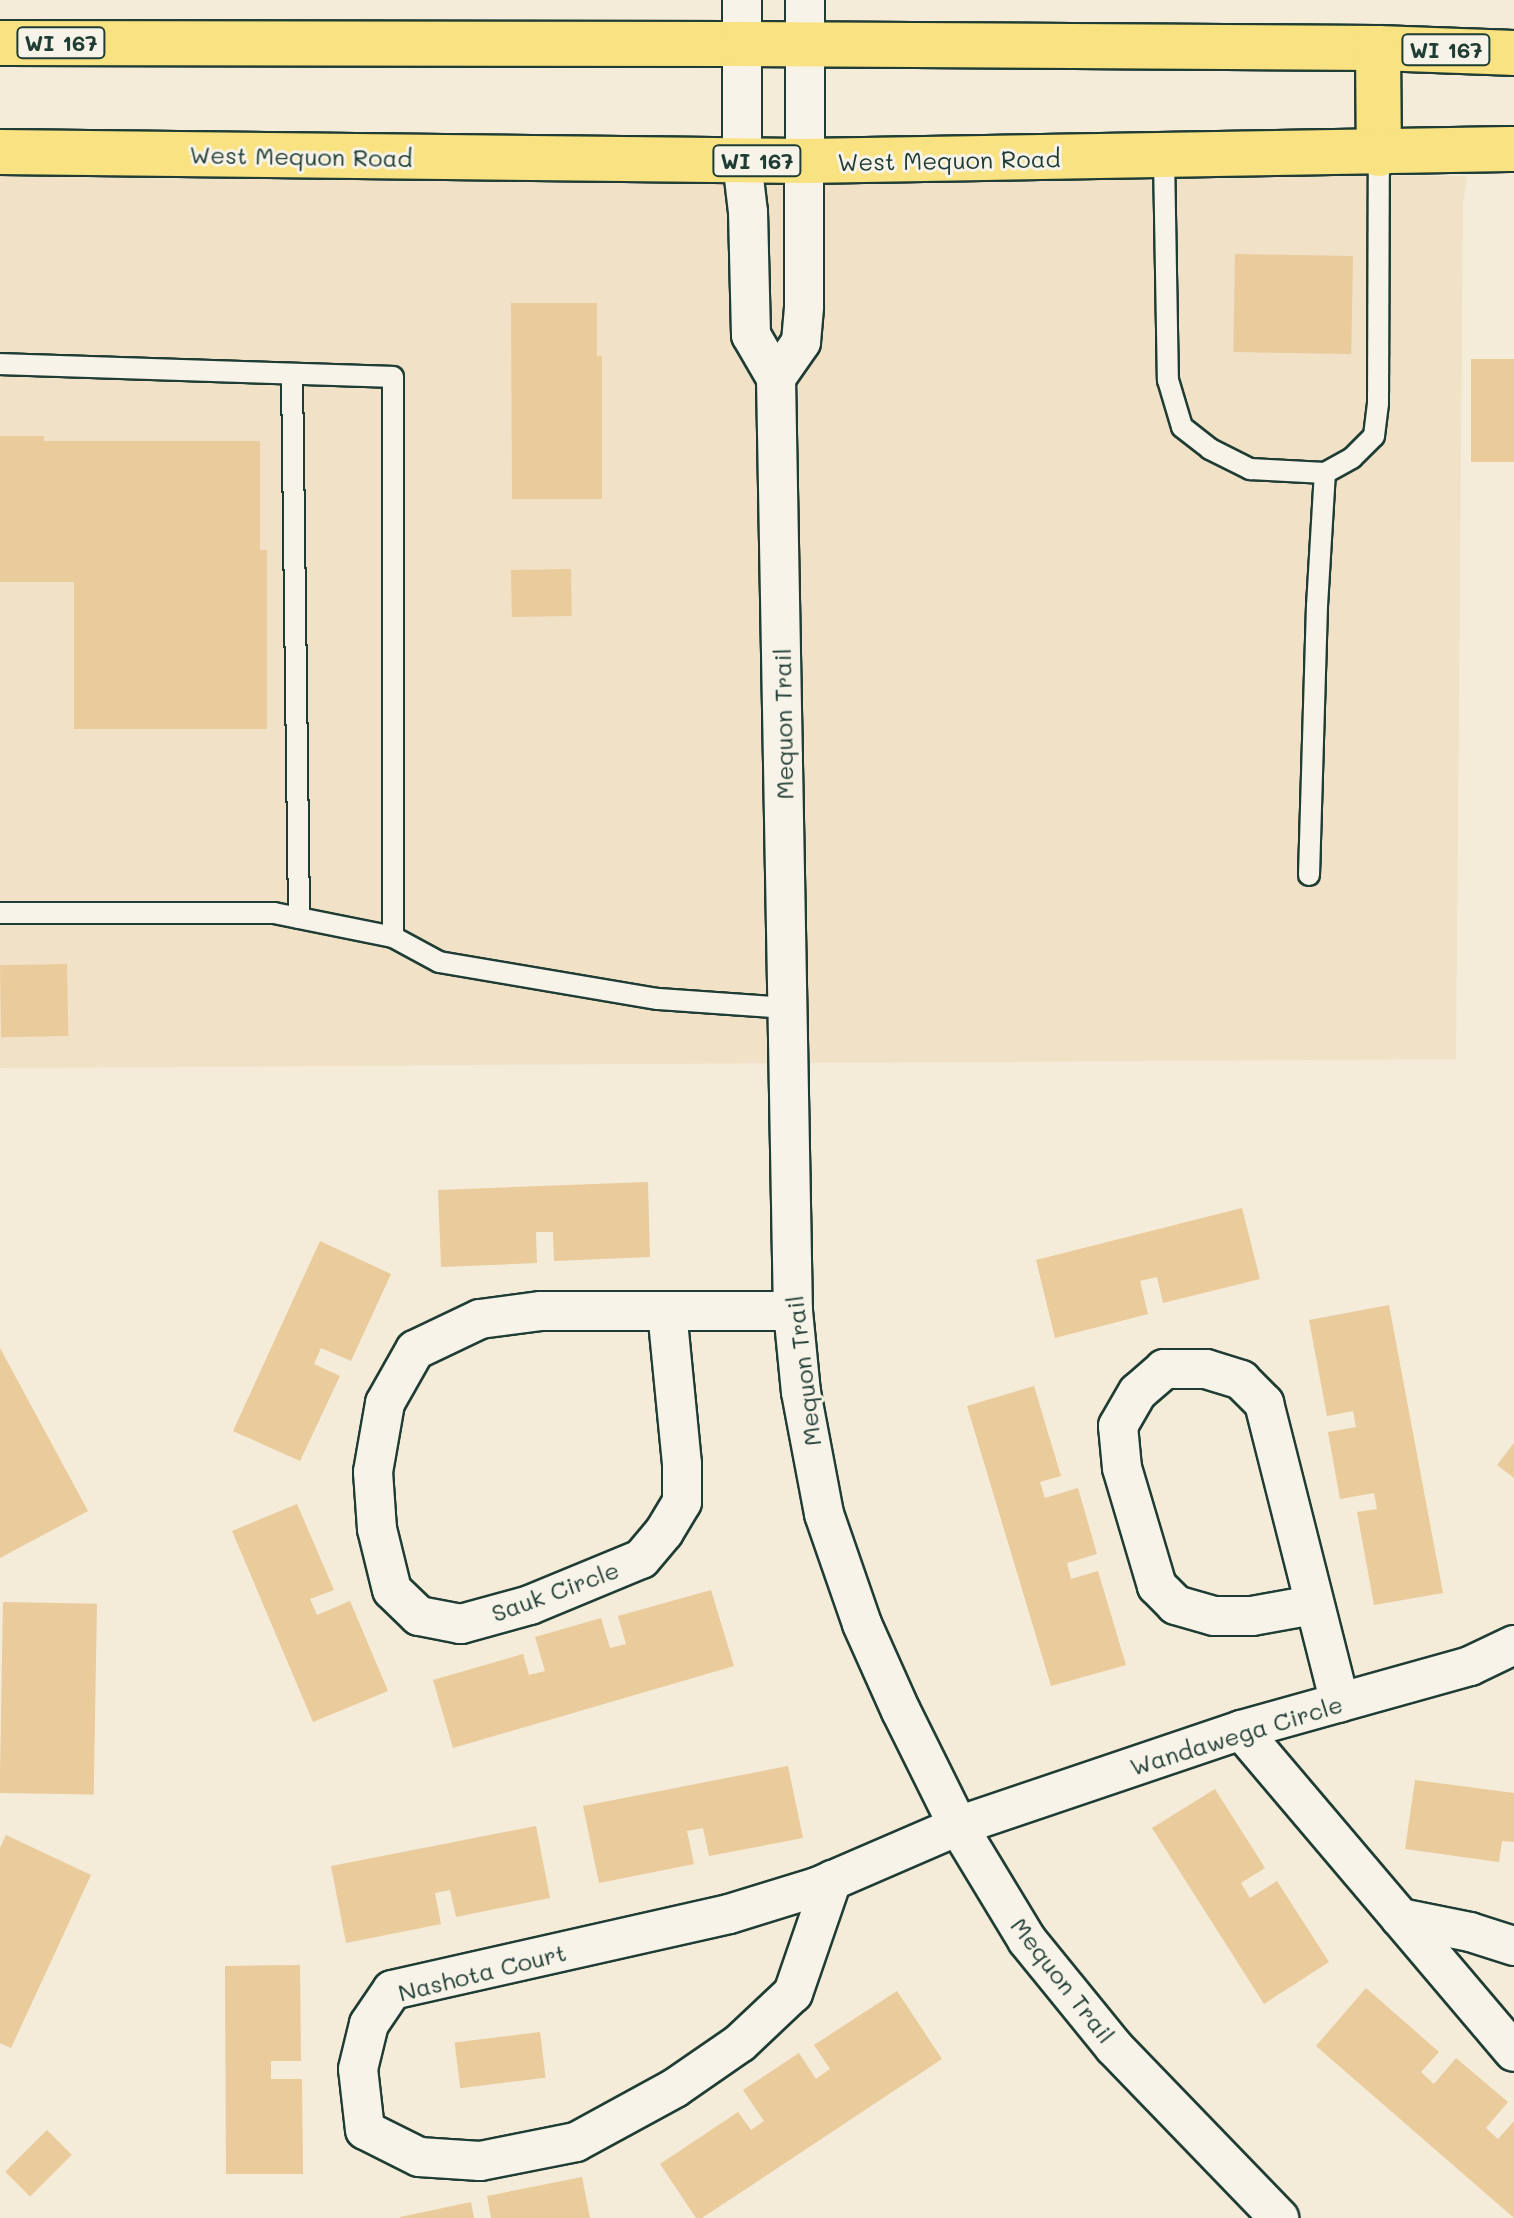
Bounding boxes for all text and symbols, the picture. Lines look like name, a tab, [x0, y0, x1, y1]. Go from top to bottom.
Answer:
road number: WI 167	[15, 25, 107, 61]
road number: WI 167	[1400, 32, 1492, 68]
street label: West Mequon Road	[189, 140, 413, 172]
road number: WI 167	[711, 143, 803, 179]
street label: West Mequon Road	[837, 144, 1061, 176]
street label: Mequon Trail	[767, 648, 799, 800]
street label: Mequon Trail	[779, 1294, 827, 1448]
street label: Sauk Circle	[487, 1555, 623, 1627]
street label: Wandawega Circle	[1126, 1689, 1346, 1781]
street label: Mequon Trail	[1005, 1911, 1121, 2049]
street label: Nashota Court	[395, 1937, 569, 2007]

